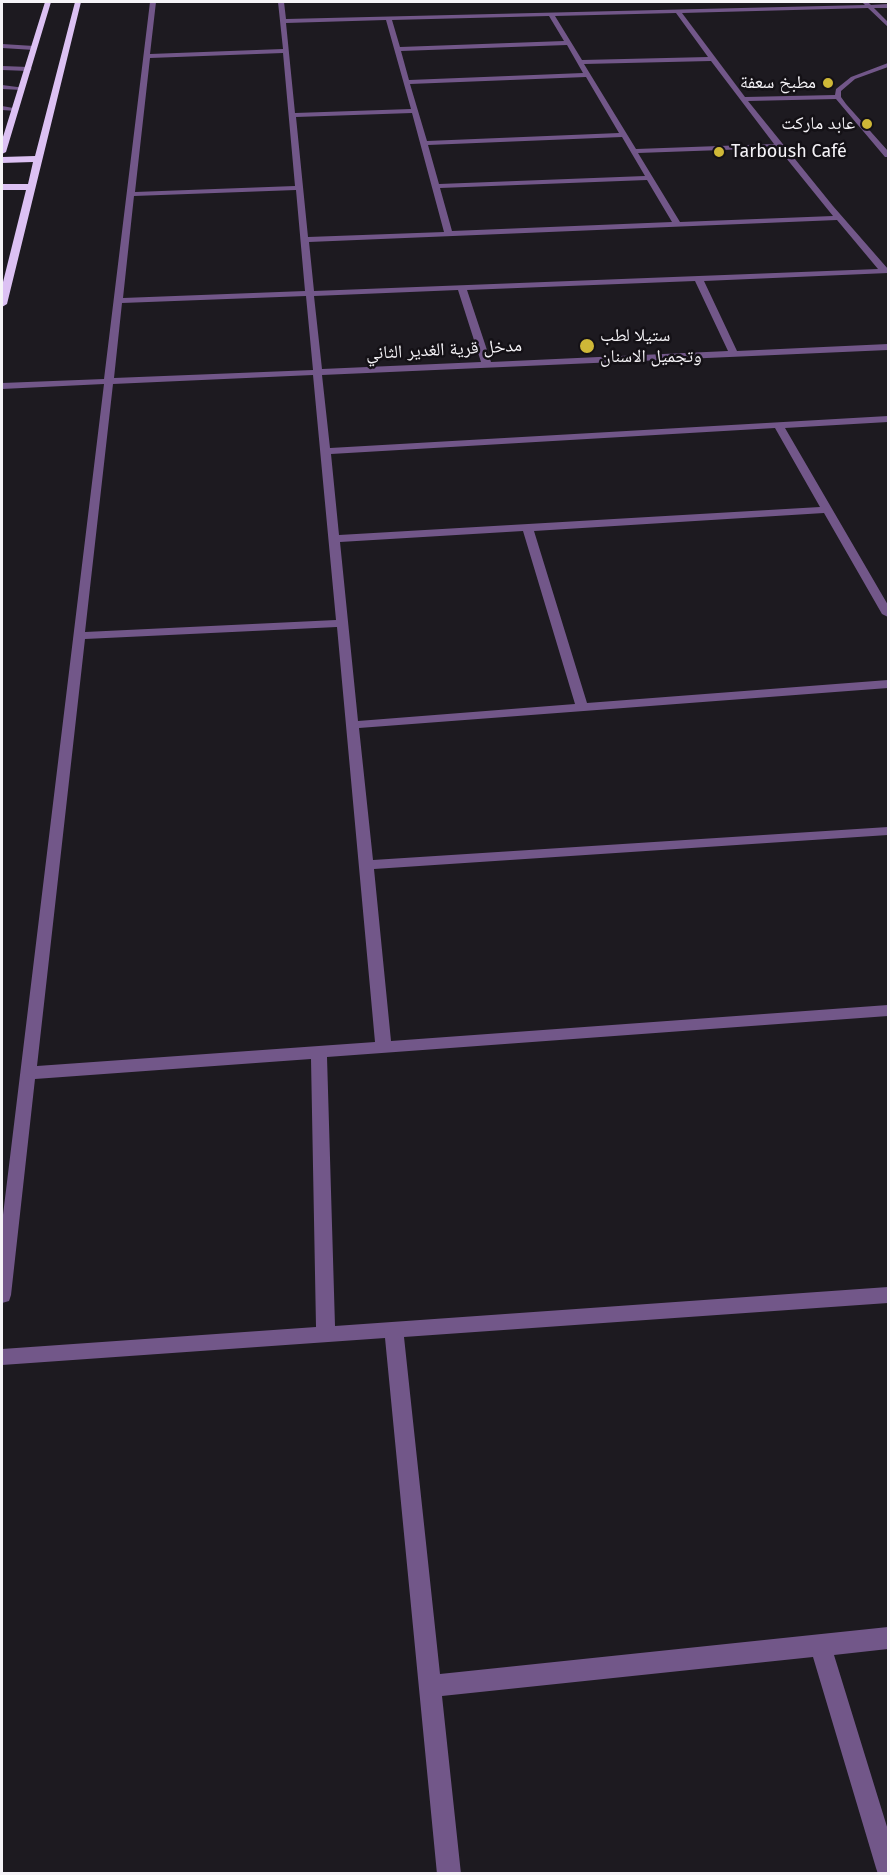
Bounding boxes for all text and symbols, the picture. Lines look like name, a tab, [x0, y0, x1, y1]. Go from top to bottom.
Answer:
place label: مطبخ سعفة	[740, 72, 816, 94]
marker: مطبخ سعفة	[821, 76, 835, 90]
place label: عابد ماركت	[781, 113, 855, 135]
marker: عابد ماركت	[860, 117, 874, 131]
place label: Tarboush Café	[731, 141, 847, 163]
marker: Tarboush Café	[712, 145, 726, 159]
place label: ستيلا لطب وتجميل الاسنان	[600, 325, 702, 368]
street label: مدخل قرية الغدير الثاني	[365, 335, 523, 365]
marker: ستيلا لطب وتجميل الاسنان	[578, 337, 596, 355]

